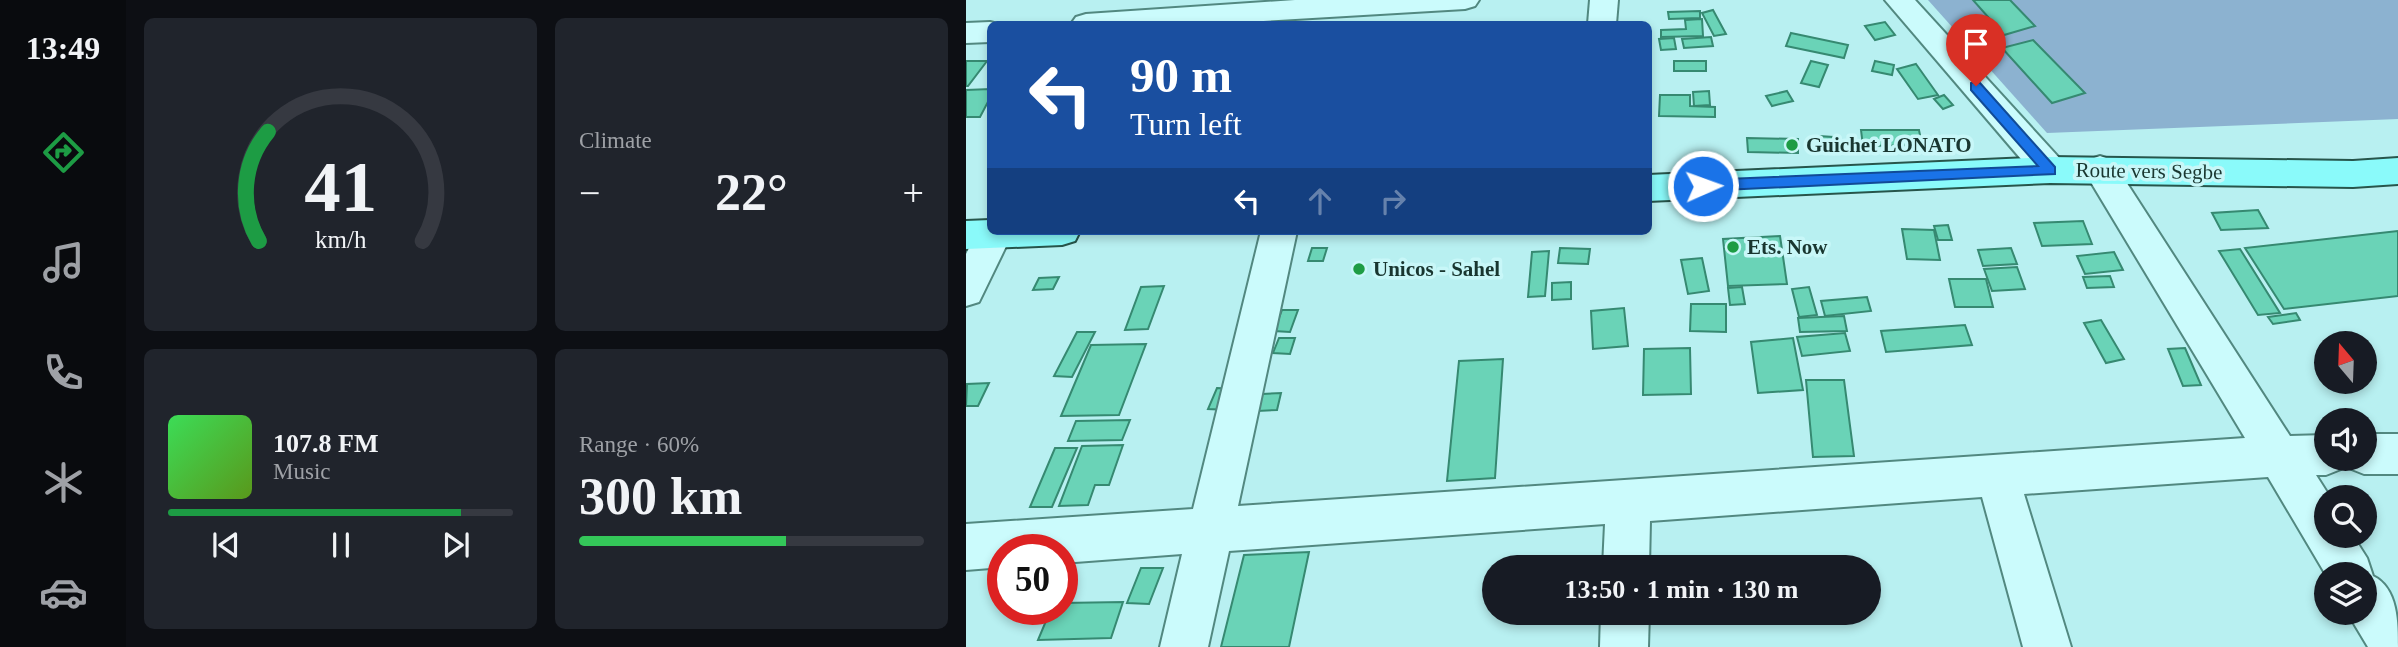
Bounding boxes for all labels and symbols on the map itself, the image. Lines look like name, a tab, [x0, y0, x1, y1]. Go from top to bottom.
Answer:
pin	[1946, 14, 2006, 86]
place label: Guichet LONATO	[1806, 133, 1972, 157]
marker: Guichet LONATO	[1784, 137, 1800, 153]
position arrow	[1666, 149, 1740, 223]
street label: Route vers Segbe	[2075, 158, 2223, 184]
place label: Ets. Now	[1747, 235, 1828, 259]
marker: Ets. Now	[1725, 239, 1741, 255]
place label: Unicos - Sahel	[1373, 257, 1500, 281]
marker: Unicos - Sahel	[1351, 261, 1367, 277]
north arrow	[2314, 331, 2376, 394]
speed limit sign: 50	[987, 534, 1078, 625]

